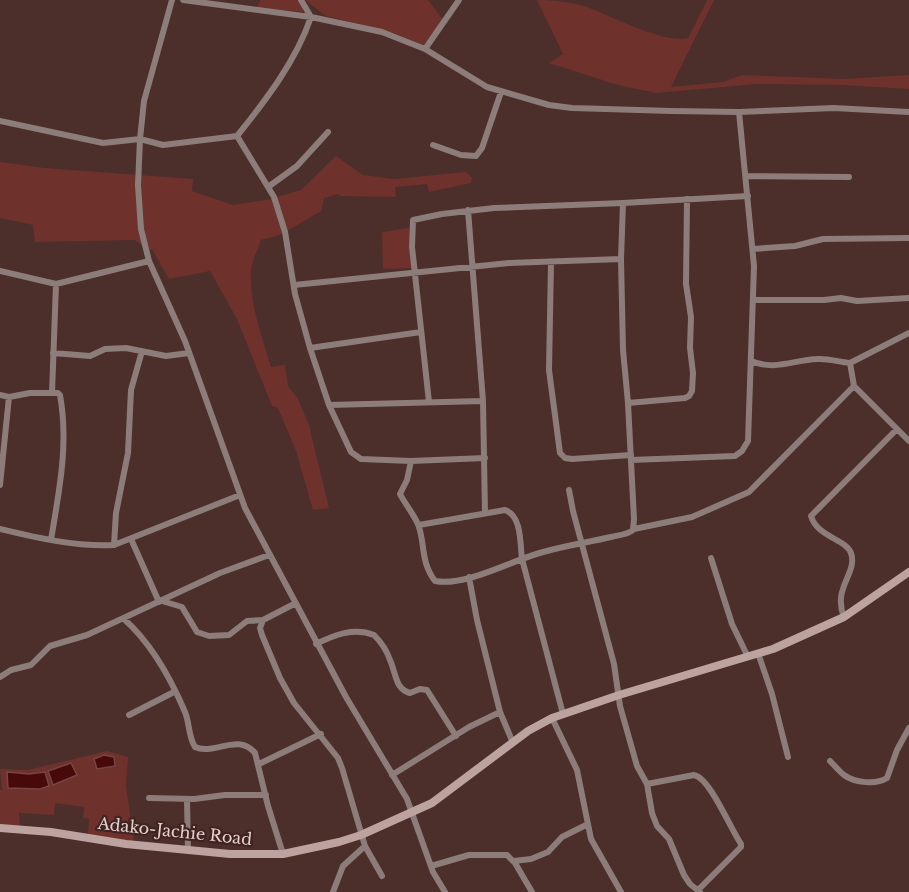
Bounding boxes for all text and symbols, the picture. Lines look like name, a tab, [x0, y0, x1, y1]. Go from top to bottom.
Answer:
street label: Adako-Jachie Road	[96, 813, 253, 849]

